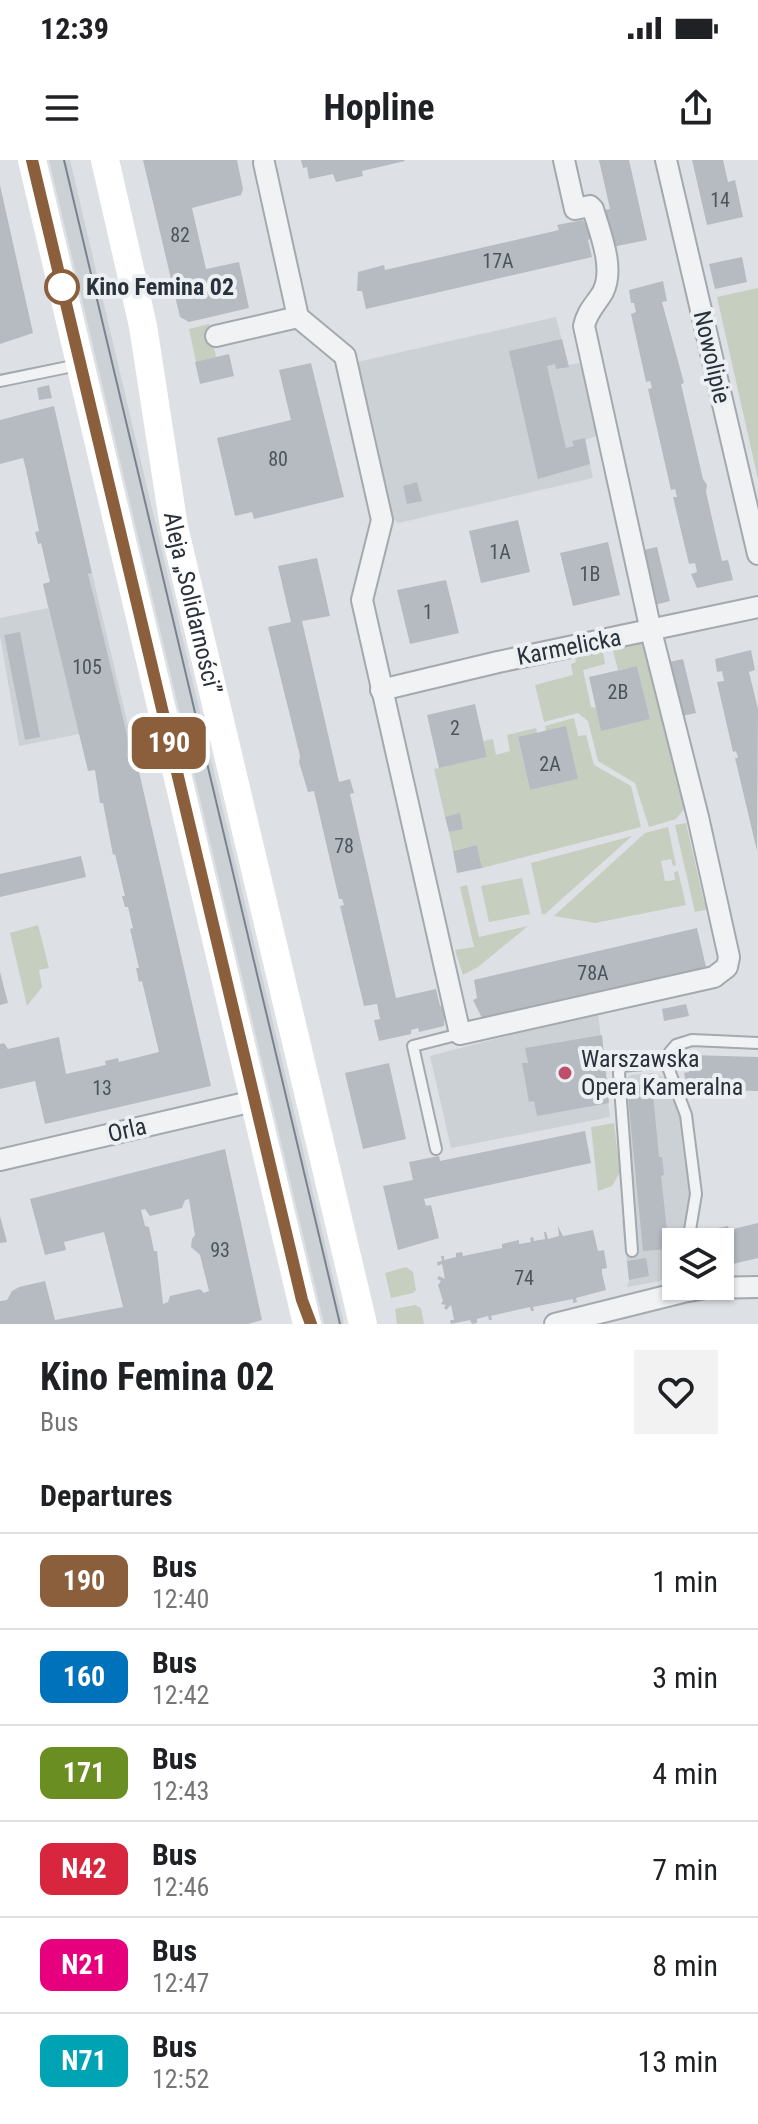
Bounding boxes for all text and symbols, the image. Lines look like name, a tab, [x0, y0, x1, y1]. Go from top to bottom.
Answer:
text: 12:39	[40, 11, 109, 46]
icon: menu	[40, 86, 84, 130]
icon: share	[674, 86, 718, 130]
text: Hopline	[324, 87, 434, 129]
house number: 14	[710, 188, 730, 212]
house number: 82	[170, 223, 190, 247]
house number: 17A	[482, 249, 514, 273]
marker: Kino Femina 02	[45, 270, 79, 304]
place label: Kino Femina 02	[86, 273, 234, 301]
street label: Nowolipie	[688, 308, 736, 406]
house number: 80	[268, 447, 288, 471]
street label: Aleja „Solidarności”	[158, 510, 227, 697]
house number: 1A	[489, 540, 511, 564]
house number: 1B	[580, 562, 600, 586]
house number: 1	[423, 600, 433, 624]
street label: Karmelicka	[514, 623, 624, 671]
house number: 105	[72, 655, 102, 679]
house number: 2B	[608, 680, 628, 704]
house number: 2	[450, 716, 460, 740]
line badge: 190	[123, 717, 215, 769]
text: 190	[148, 726, 190, 759]
house number: 2A	[539, 752, 561, 776]
house number: 78	[334, 834, 354, 858]
house number: 78A	[577, 961, 609, 985]
place label: Warszawska Opera Kameralna	[581, 1045, 743, 1101]
marker: Warszawska Opera Kameralna	[556, 1064, 574, 1082]
house number: 13	[92, 1076, 112, 1100]
street label: Orla	[105, 1112, 149, 1148]
map controls	[662, 1228, 734, 1300]
button: layers	[662, 1228, 734, 1300]
house number: 93	[210, 1238, 230, 1262]
house number: 74	[514, 1266, 534, 1290]
button: heart	[634, 1350, 718, 1434]
text: Kino Femina 02	[40, 1355, 274, 1399]
text: Bus	[40, 1407, 79, 1437]
text: Departures	[40, 1478, 173, 1513]
text: Bus	[152, 1549, 197, 1584]
text: 190	[63, 1564, 105, 1597]
text: 1 min	[652, 1564, 718, 1599]
text: 12:40	[152, 1584, 209, 1614]
text: Bus	[152, 1645, 197, 1680]
text: 160	[63, 1660, 105, 1693]
text: 3 min	[652, 1660, 718, 1695]
text: 12:42	[152, 1680, 209, 1710]
text: Bus	[152, 1741, 197, 1776]
text: 171	[63, 1756, 105, 1789]
text: 4 min	[652, 1756, 718, 1791]
text: 12:43	[152, 1776, 209, 1806]
text: Bus	[152, 1837, 197, 1872]
text: N42	[61, 1852, 107, 1885]
text: 7 min	[652, 1852, 718, 1887]
text: 12:46	[152, 1872, 209, 1902]
text: Bus	[152, 1933, 197, 1968]
text: N21	[61, 1948, 107, 1981]
text: 8 min	[652, 1948, 718, 1983]
text: 12:47	[152, 1968, 209, 1998]
text: Bus	[152, 2029, 197, 2064]
text: N71	[61, 2044, 107, 2077]
text: 13 min	[637, 2044, 718, 2079]
text: 12:52	[152, 2064, 209, 2094]

